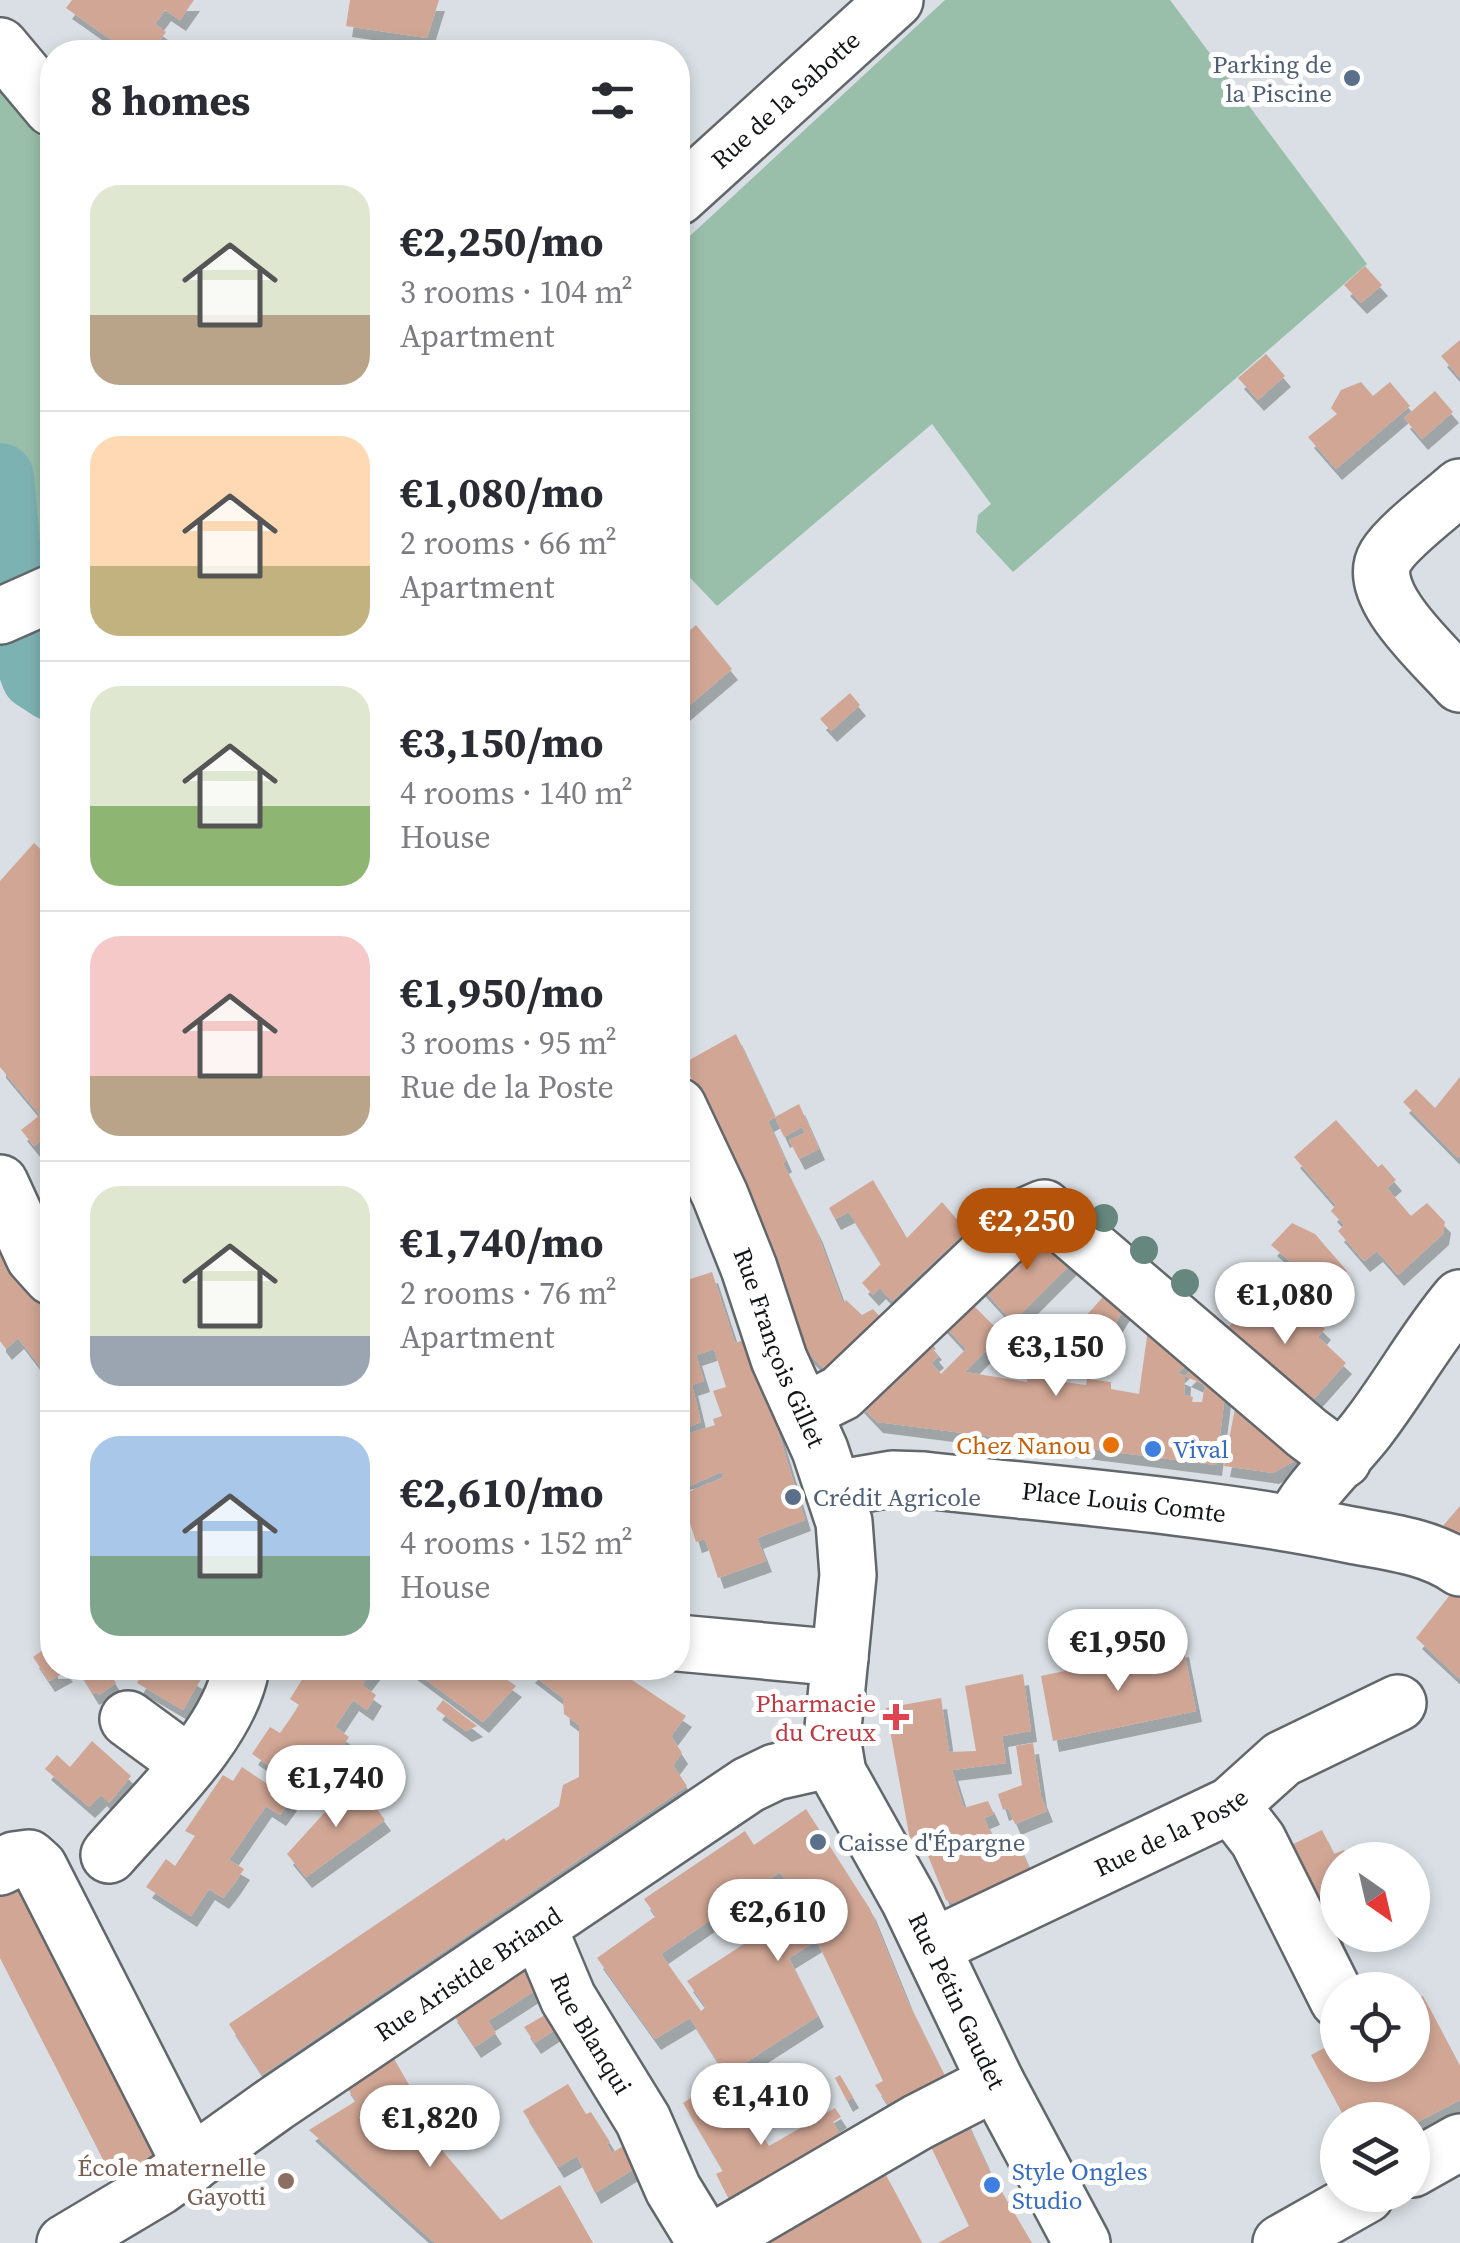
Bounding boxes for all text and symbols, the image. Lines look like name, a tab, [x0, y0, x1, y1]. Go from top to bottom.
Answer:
street label: Rue de la Sabotte	[704, 23, 867, 176]
place label: Parking de la Piscine	[1212, 47, 1332, 110]
marker: Parking de la Piscine	[1341, 67, 1363, 89]
text: 8 homes	[90, 71, 250, 129]
icon: filters	[585, 73, 640, 128]
text: €2,250/mo	[400, 212, 603, 270]
icon: home	[170, 225, 290, 345]
text: 3 rooms · 104 m²	[400, 270, 633, 314]
text: Apartment	[400, 314, 554, 358]
text: €1,080/mo	[400, 463, 603, 521]
icon: home	[170, 476, 290, 596]
text: 2 rooms · 66 m²	[400, 521, 617, 565]
text: Apartment	[400, 565, 554, 609]
text: €3,150/mo	[400, 713, 603, 771]
icon: home	[170, 726, 290, 846]
text: 4 rooms · 140 m²	[400, 771, 633, 815]
text: House	[400, 815, 491, 859]
text: €1,950/mo	[400, 963, 603, 1021]
icon: home	[170, 976, 290, 1096]
text: 3 rooms · 95 m²	[400, 1021, 617, 1065]
text: Rue de la Poste	[400, 1065, 614, 1109]
pin: €2,250	[946, 1188, 1108, 1273]
text: €2,250	[979, 1198, 1075, 1242]
text: €1,740/mo	[400, 1213, 603, 1271]
icon: home	[170, 1226, 290, 1346]
street label: Rue François Gillet	[726, 1243, 834, 1453]
pin: €1,080	[1204, 1262, 1366, 1347]
text: 2 rooms · 76 m²	[400, 1271, 617, 1315]
text: €1,080	[1237, 1272, 1333, 1316]
pin: €3,150	[975, 1314, 1137, 1399]
text: Apartment	[400, 1315, 554, 1359]
text: €3,150	[1008, 1324, 1104, 1368]
place label: Chez Nanou	[956, 1428, 1091, 1462]
place label: Vival	[1173, 1432, 1229, 1466]
marker: Chez Nanou	[1100, 1434, 1122, 1456]
marker: Vival	[1142, 1438, 1164, 1460]
text: €2,610/mo	[400, 1463, 603, 1521]
street label: Place Louis Comte	[1020, 1473, 1228, 1531]
icon: home	[170, 1476, 290, 1596]
place label: Crédit Agricole	[813, 1480, 981, 1514]
marker: Crédit Agricole	[782, 1486, 804, 1508]
text: 4 rooms · 152 m²	[400, 1521, 633, 1565]
text: House	[400, 1565, 491, 1609]
pin: €1,950	[1037, 1609, 1199, 1694]
text: €1,950	[1070, 1619, 1166, 1663]
place label: Pharmacie du Creux	[755, 1686, 876, 1749]
marker: Pharmacie du Creux	[885, 1706, 907, 1728]
pin: €1,740	[255, 1745, 417, 1830]
text: €1,740	[288, 1755, 384, 1799]
street label: Rue de la Poste	[1089, 1781, 1255, 1885]
place label: Caisse d'Épargne	[838, 1825, 1025, 1859]
marker: Caisse d'Épargne	[807, 1831, 829, 1853]
north arrow	[1320, 1842, 1430, 1952]
map controls	[1320, 1842, 1430, 2212]
pin: €2,610	[697, 1879, 859, 1964]
text: €2,610	[730, 1889, 826, 1933]
street label: Rue Aristide Briand	[368, 1899, 568, 2049]
street label: Rue Pétin Gaudet	[900, 1907, 1014, 2096]
street label: Rue Blanqui	[542, 1968, 640, 2100]
button: locate	[1320, 1972, 1430, 2082]
pin: €1,410	[680, 2063, 842, 2148]
text: €1,410	[713, 2073, 809, 2117]
pin: €1,820	[349, 2085, 511, 2170]
text: €1,820	[382, 2095, 478, 2139]
button: layers	[1320, 2102, 1430, 2212]
place label: École maternelle Gayotti	[77, 2150, 266, 2213]
place label: Style Ongles Studio	[1012, 2154, 1148, 2217]
marker: École maternelle Gayotti	[275, 2170, 297, 2192]
marker: Style Ongles Studio	[981, 2174, 1003, 2196]

